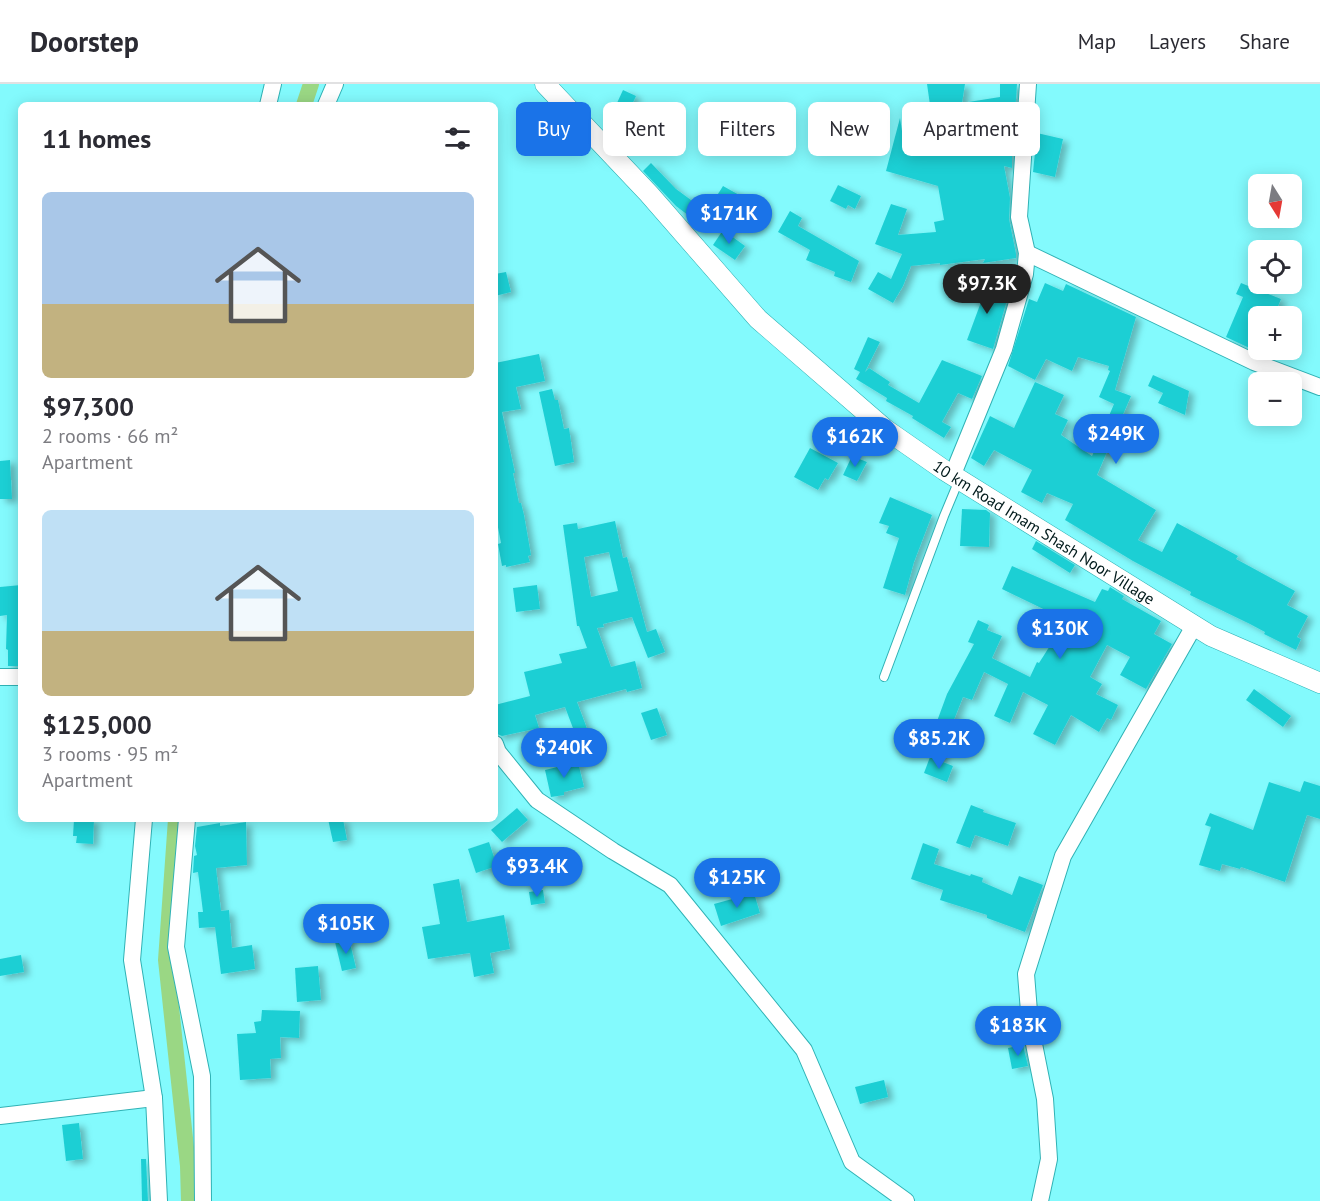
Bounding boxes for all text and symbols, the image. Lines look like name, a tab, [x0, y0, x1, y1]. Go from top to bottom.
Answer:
text: Doorstep	[30, 23, 139, 60]
text: Map	[1078, 28, 1116, 55]
text: Layers	[1149, 28, 1206, 55]
text: Share	[1239, 28, 1290, 55]
chip: Buy	[516, 102, 591, 156]
chip: Rent	[603, 102, 686, 156]
chip: Filters	[698, 102, 796, 156]
chip: New	[808, 102, 890, 156]
chip: Apartment	[902, 102, 1040, 156]
text: 11 homes	[42, 122, 151, 155]
icon: filters	[441, 122, 474, 155]
north arrow	[1248, 174, 1302, 228]
map controls	[1248, 174, 1302, 426]
pin: $171K	[687, 194, 771, 245]
text: $171K	[700, 200, 758, 226]
icon: home	[204, 231, 312, 339]
button: locate	[1248, 240, 1302, 294]
pin: $97.3K	[938, 264, 1036, 315]
text: $97.3K	[957, 270, 1017, 296]
button: +	[1248, 306, 1302, 360]
button: −	[1248, 372, 1302, 426]
text: $97,300	[42, 390, 134, 423]
pin: $249K	[1074, 414, 1158, 465]
pin: $162K	[813, 417, 897, 468]
text: $249K	[1087, 420, 1145, 446]
text: 2 rooms · 66 m²	[42, 423, 178, 449]
text: $162K	[826, 423, 884, 449]
text: Apartment	[42, 449, 133, 475]
street label: 10 km Road Imam Shash Noor Village	[929, 456, 1159, 609]
icon: home	[204, 549, 312, 657]
pin: $130K	[1018, 609, 1102, 660]
text: $130K	[1031, 615, 1089, 641]
text: $125,000	[42, 708, 152, 741]
pin: $85.2K	[890, 719, 988, 770]
text: $85.2K	[908, 725, 970, 751]
pin: $240K	[522, 728, 606, 779]
text: $240K	[535, 734, 593, 760]
text: 3 rooms · 95 m²	[42, 741, 178, 767]
text: Apartment	[42, 767, 133, 793]
pin: $93.4K	[488, 847, 586, 898]
text: $93.4K	[506, 853, 568, 879]
pin: $125K	[695, 858, 779, 909]
text: $125K	[708, 864, 766, 890]
pin: $105K	[304, 904, 388, 955]
text: $105K	[317, 910, 375, 936]
pin: $183K	[976, 1006, 1060, 1057]
text: $183K	[989, 1012, 1047, 1038]

